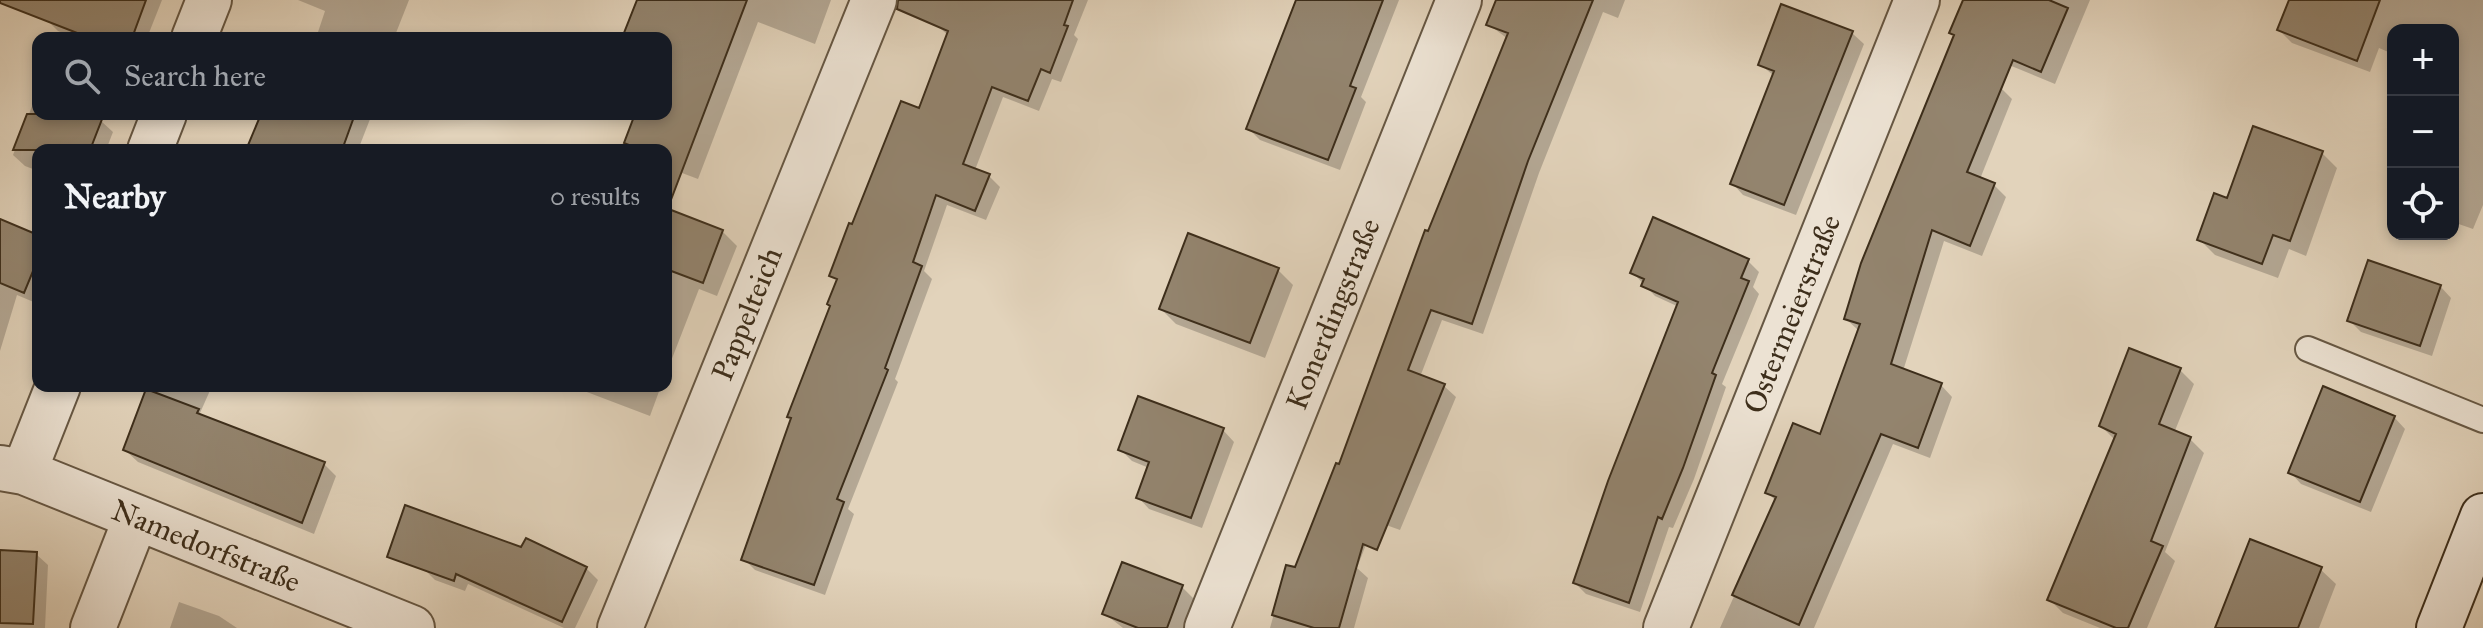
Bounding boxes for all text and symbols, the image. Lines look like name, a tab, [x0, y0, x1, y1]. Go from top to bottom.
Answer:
map controls	[2387, 24, 2459, 240]
button: +	[2387, 24, 2459, 96]
search box	[32, 32, 672, 120]
icon: search	[60, 54, 104, 98]
text: Search here	[124, 58, 266, 94]
button: −	[2387, 96, 2459, 168]
button: locate	[2387, 168, 2459, 240]
text: Nearby	[64, 176, 166, 217]
text: 0 results	[550, 180, 640, 212]
street label: Ostermeierstraße	[1736, 209, 1848, 419]
street label: Konerdingstraße	[1278, 213, 1388, 415]
street label: Pappelteich	[704, 242, 790, 386]
street label: Namedorfstraße	[106, 492, 306, 600]

